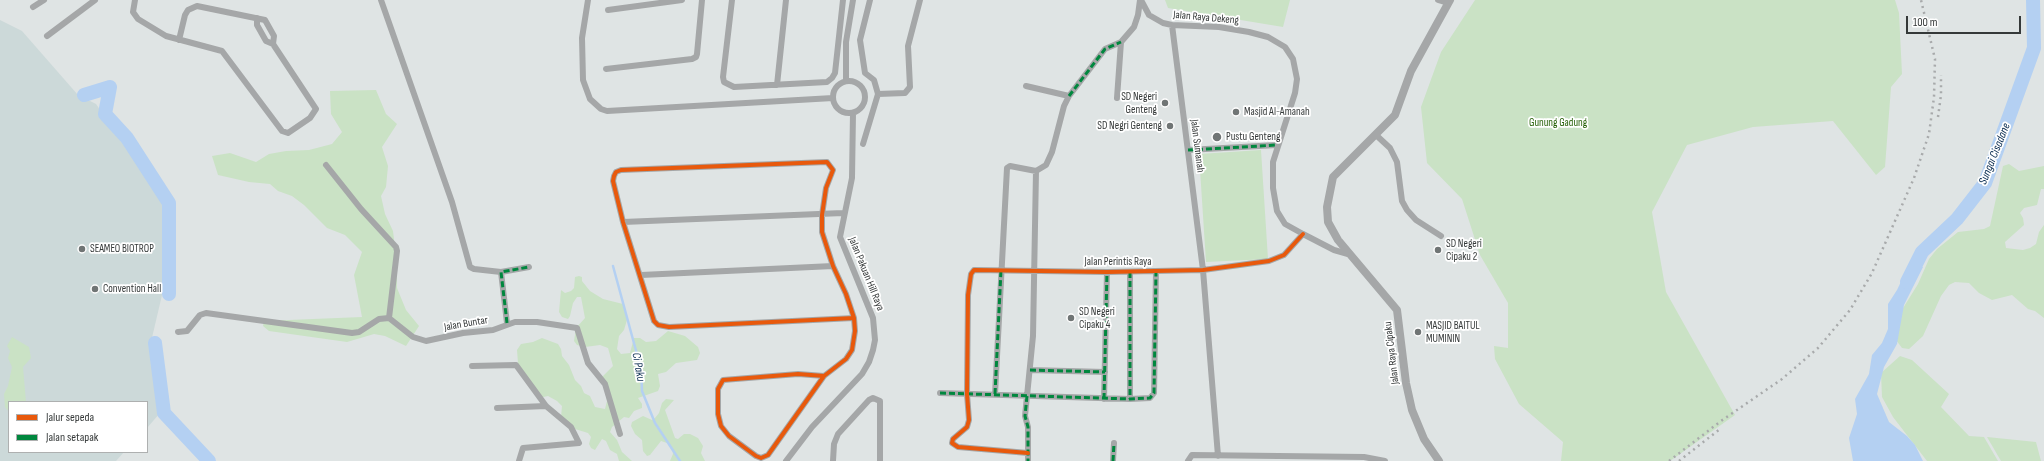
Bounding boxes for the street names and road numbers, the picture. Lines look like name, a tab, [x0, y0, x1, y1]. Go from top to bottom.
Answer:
street label: Jalan Raya Dekeng	[1173, 9, 1239, 27]
street label: Jalan Sumanah	[1187, 119, 1207, 173]
street label: Jalan Pakuan Hill Raya	[845, 235, 887, 313]
street label: Jalan Perintis Raya	[1085, 255, 1151, 269]
street label: Jalan Buntar	[443, 314, 489, 334]
street label: Jalan Raya Cipaku	[1382, 321, 1402, 385]

